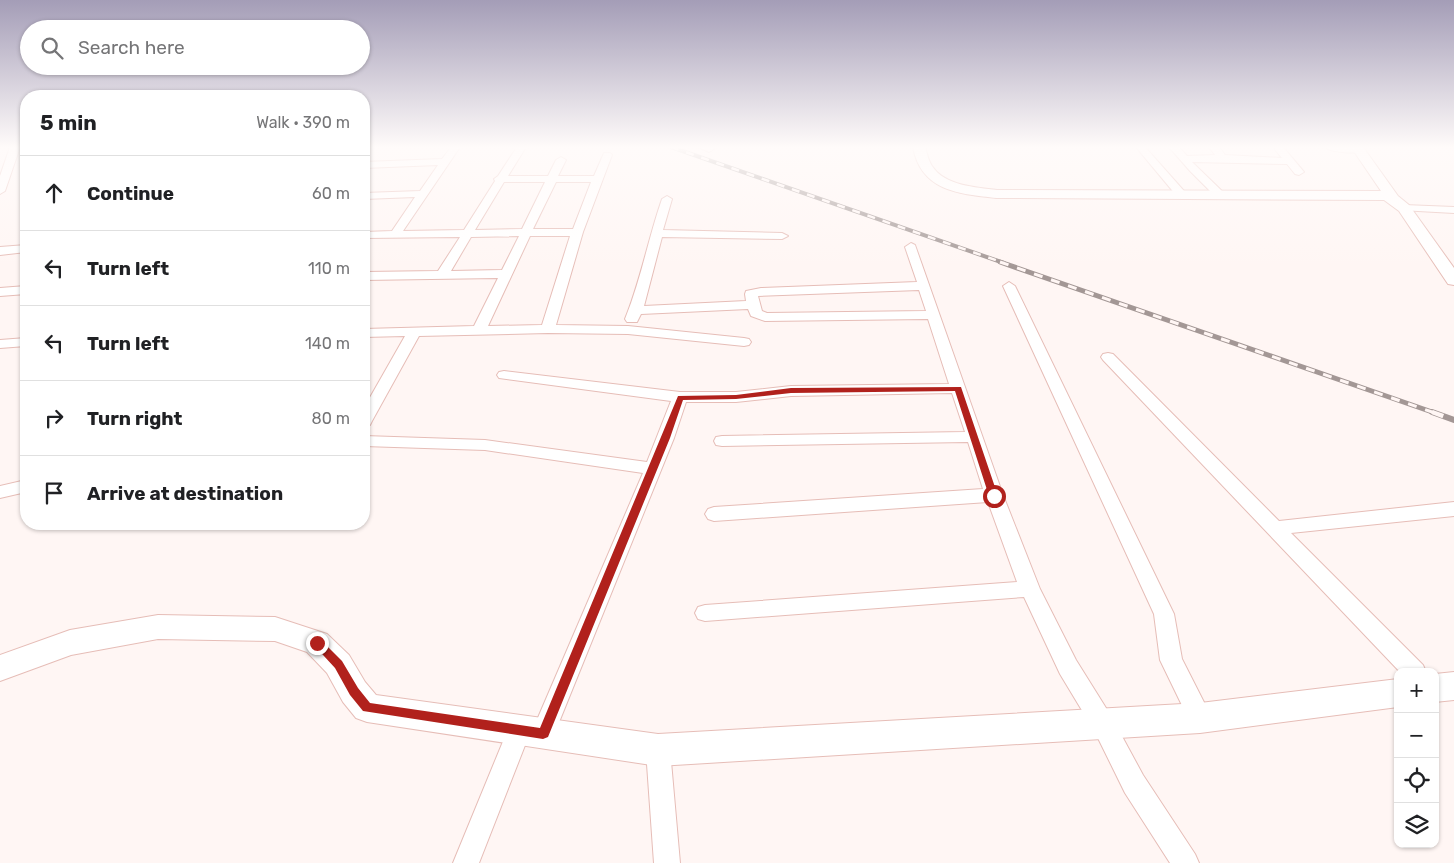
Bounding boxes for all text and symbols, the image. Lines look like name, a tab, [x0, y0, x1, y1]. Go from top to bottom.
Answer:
search box	[20, 20, 370, 75]
icon: search	[38, 34, 66, 62]
text: Search here	[78, 36, 185, 59]
text: 5 min	[40, 110, 97, 135]
text: Walk · 390 m	[256, 113, 350, 132]
icon: ahead	[40, 179, 68, 207]
text: Continue	[87, 182, 174, 205]
text: 60 m	[312, 184, 350, 203]
icon: left	[40, 254, 68, 282]
text: Turn left	[87, 257, 169, 280]
text: 110 m	[308, 259, 350, 278]
icon: left	[40, 329, 68, 357]
text: Turn left	[87, 332, 169, 355]
text: 140 m	[305, 334, 350, 353]
icon: right	[40, 404, 68, 432]
text: Turn right	[87, 407, 182, 430]
text: 80 m	[312, 409, 350, 428]
icon: arrive	[40, 479, 68, 507]
text: Arrive at destination	[87, 482, 283, 505]
route start	[983, 485, 1006, 508]
route end	[306, 632, 329, 655]
map controls	[1394, 668, 1439, 848]
button: +	[1394, 668, 1439, 713]
button: −	[1394, 713, 1439, 758]
button: locate	[1394, 758, 1439, 803]
button: layers	[1394, 803, 1439, 848]

